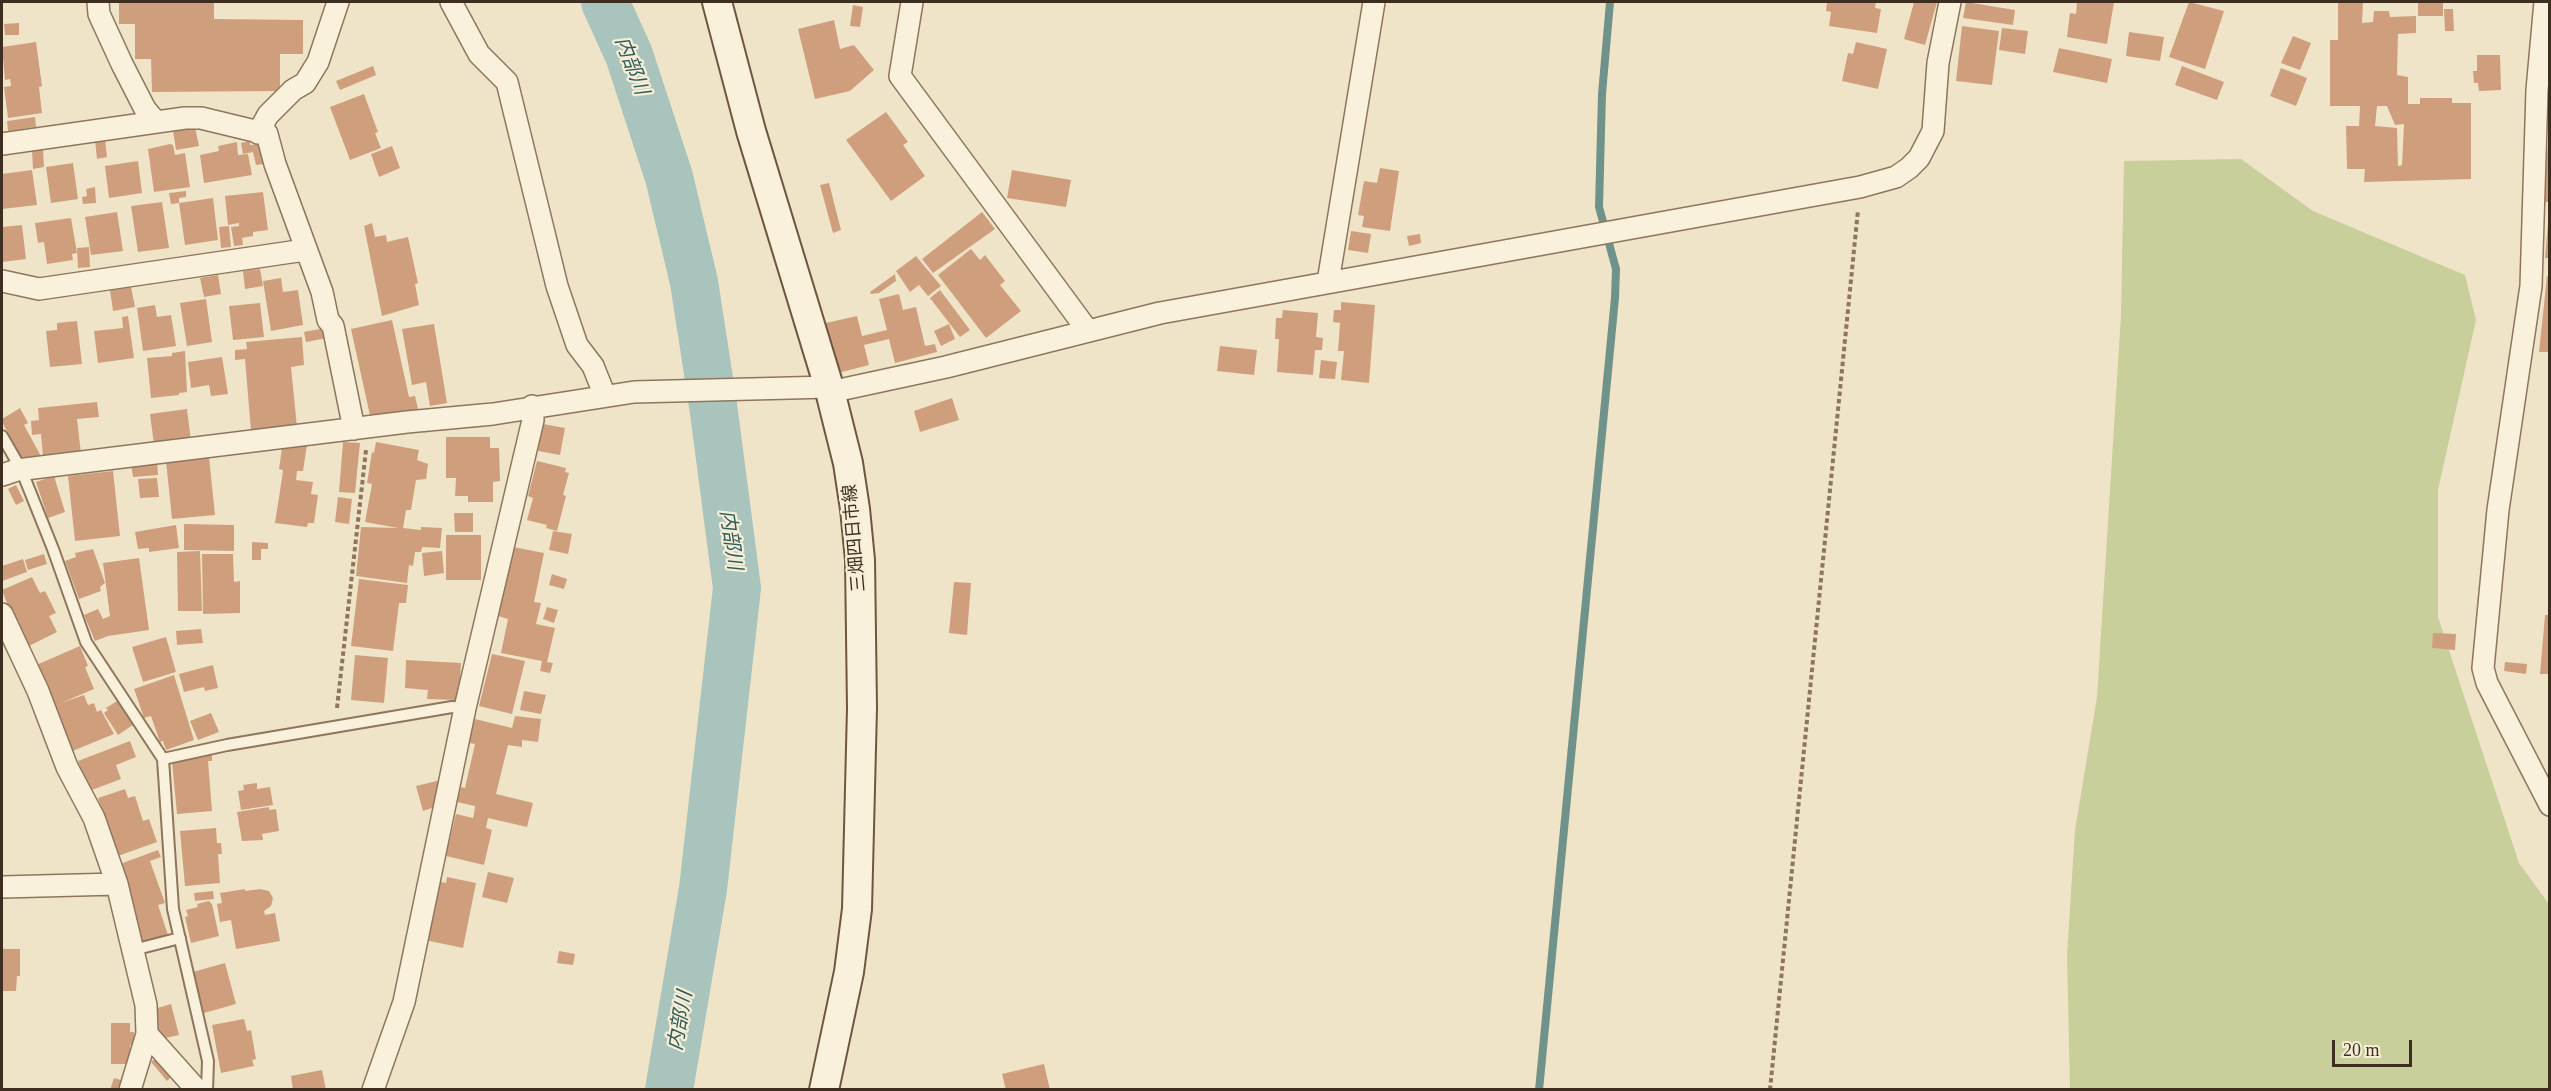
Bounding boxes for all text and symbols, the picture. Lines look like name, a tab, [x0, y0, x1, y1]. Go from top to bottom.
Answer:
water label: 内部川	[609, 34, 653, 98]
street label: 三畑四日市線	[840, 483, 870, 593]
water label: 内部川	[714, 509, 746, 571]
water label: 内部川	[664, 989, 698, 1053]
scale bar	[2335, 1028, 2414, 1066]
text: 20 m	[2343, 1040, 2380, 1060]

